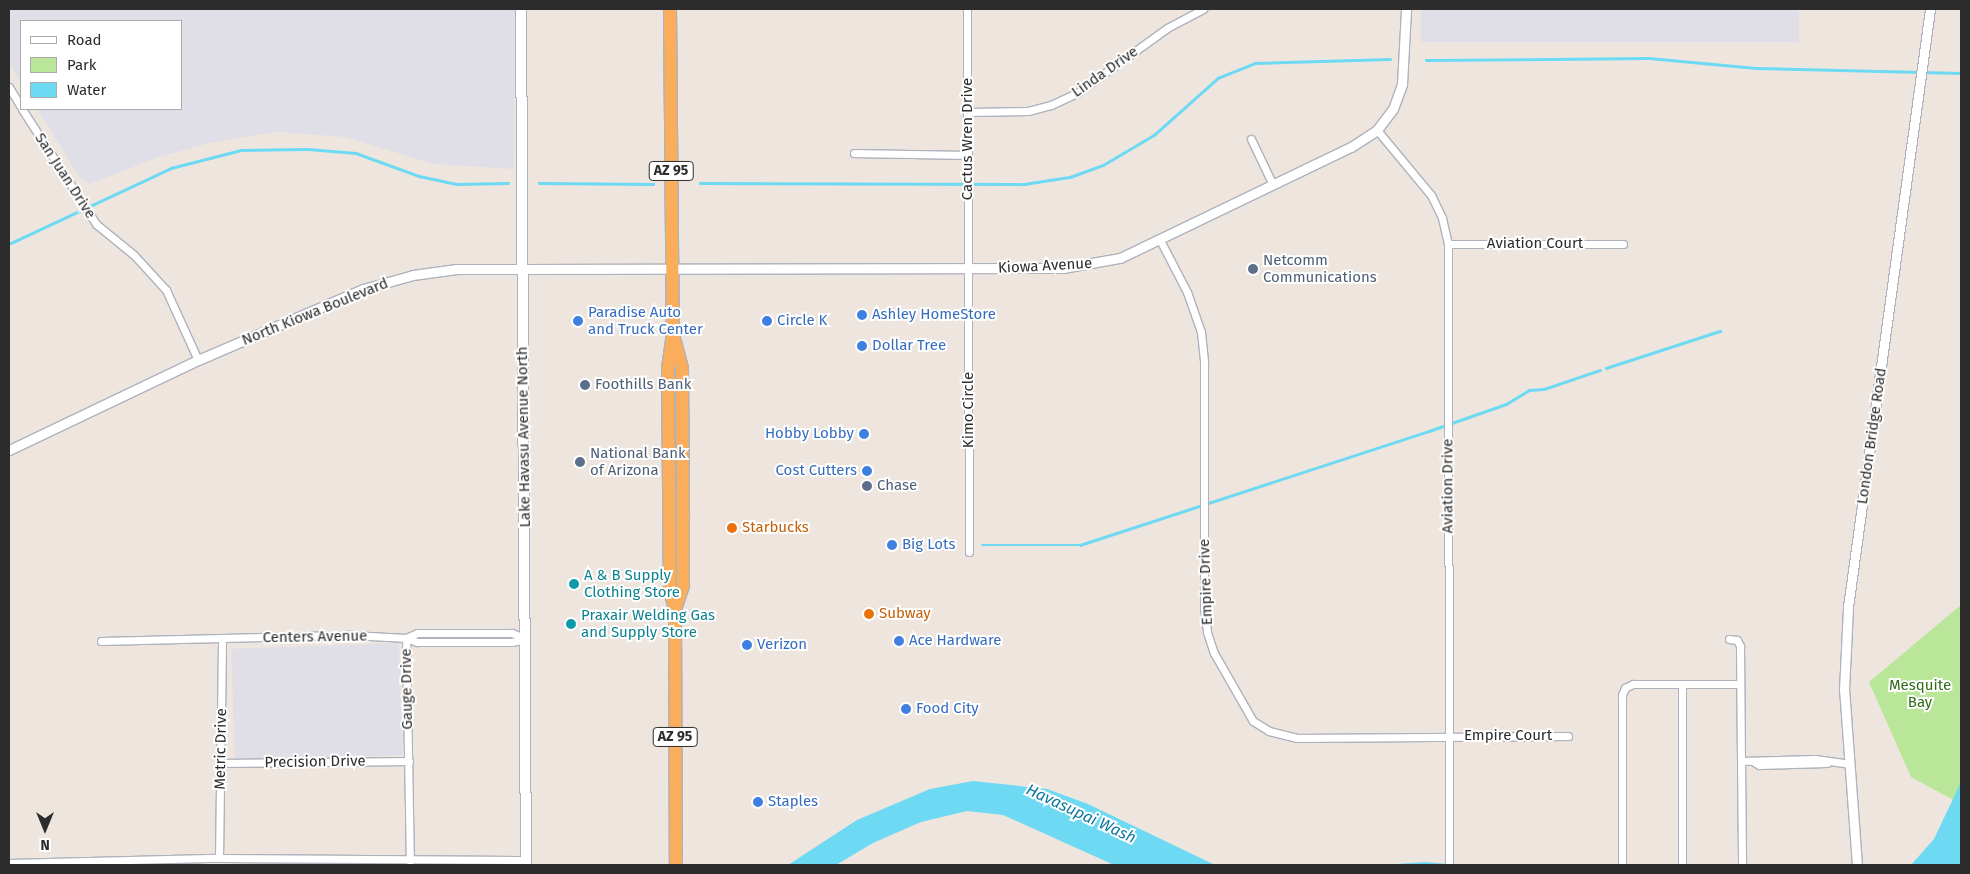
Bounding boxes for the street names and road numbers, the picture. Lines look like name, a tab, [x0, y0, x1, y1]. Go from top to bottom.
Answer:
street label: Linda Drive	[1068, 43, 1142, 101]
street label: Cactus Wren Drive	[959, 78, 977, 200]
street label: San Juan Drive	[31, 130, 99, 222]
road number: AZ 95	[648, 160, 694, 182]
street label: Aviation Court	[1487, 235, 1583, 253]
street label: Kiowa Avenue	[997, 255, 1093, 277]
street label: North Kiowa Boulevard	[239, 274, 391, 350]
street label: Lake Havasu Avenue North	[513, 346, 535, 528]
street label: London Bridge Road	[1854, 367, 1890, 505]
street label: Kimo Circle	[960, 372, 978, 448]
street label: Aviation Drive	[1439, 439, 1457, 533]
street label: Empire Drive	[1195, 538, 1217, 626]
street label: Centers Avenue	[262, 627, 368, 647]
street label: Gauge Drive	[397, 648, 417, 730]
street label: Metric Drive	[211, 708, 231, 790]
road number: AZ 95	[652, 726, 698, 749]
street label: Empire Court	[1464, 727, 1552, 745]
street label: Precision Drive	[264, 752, 366, 772]

